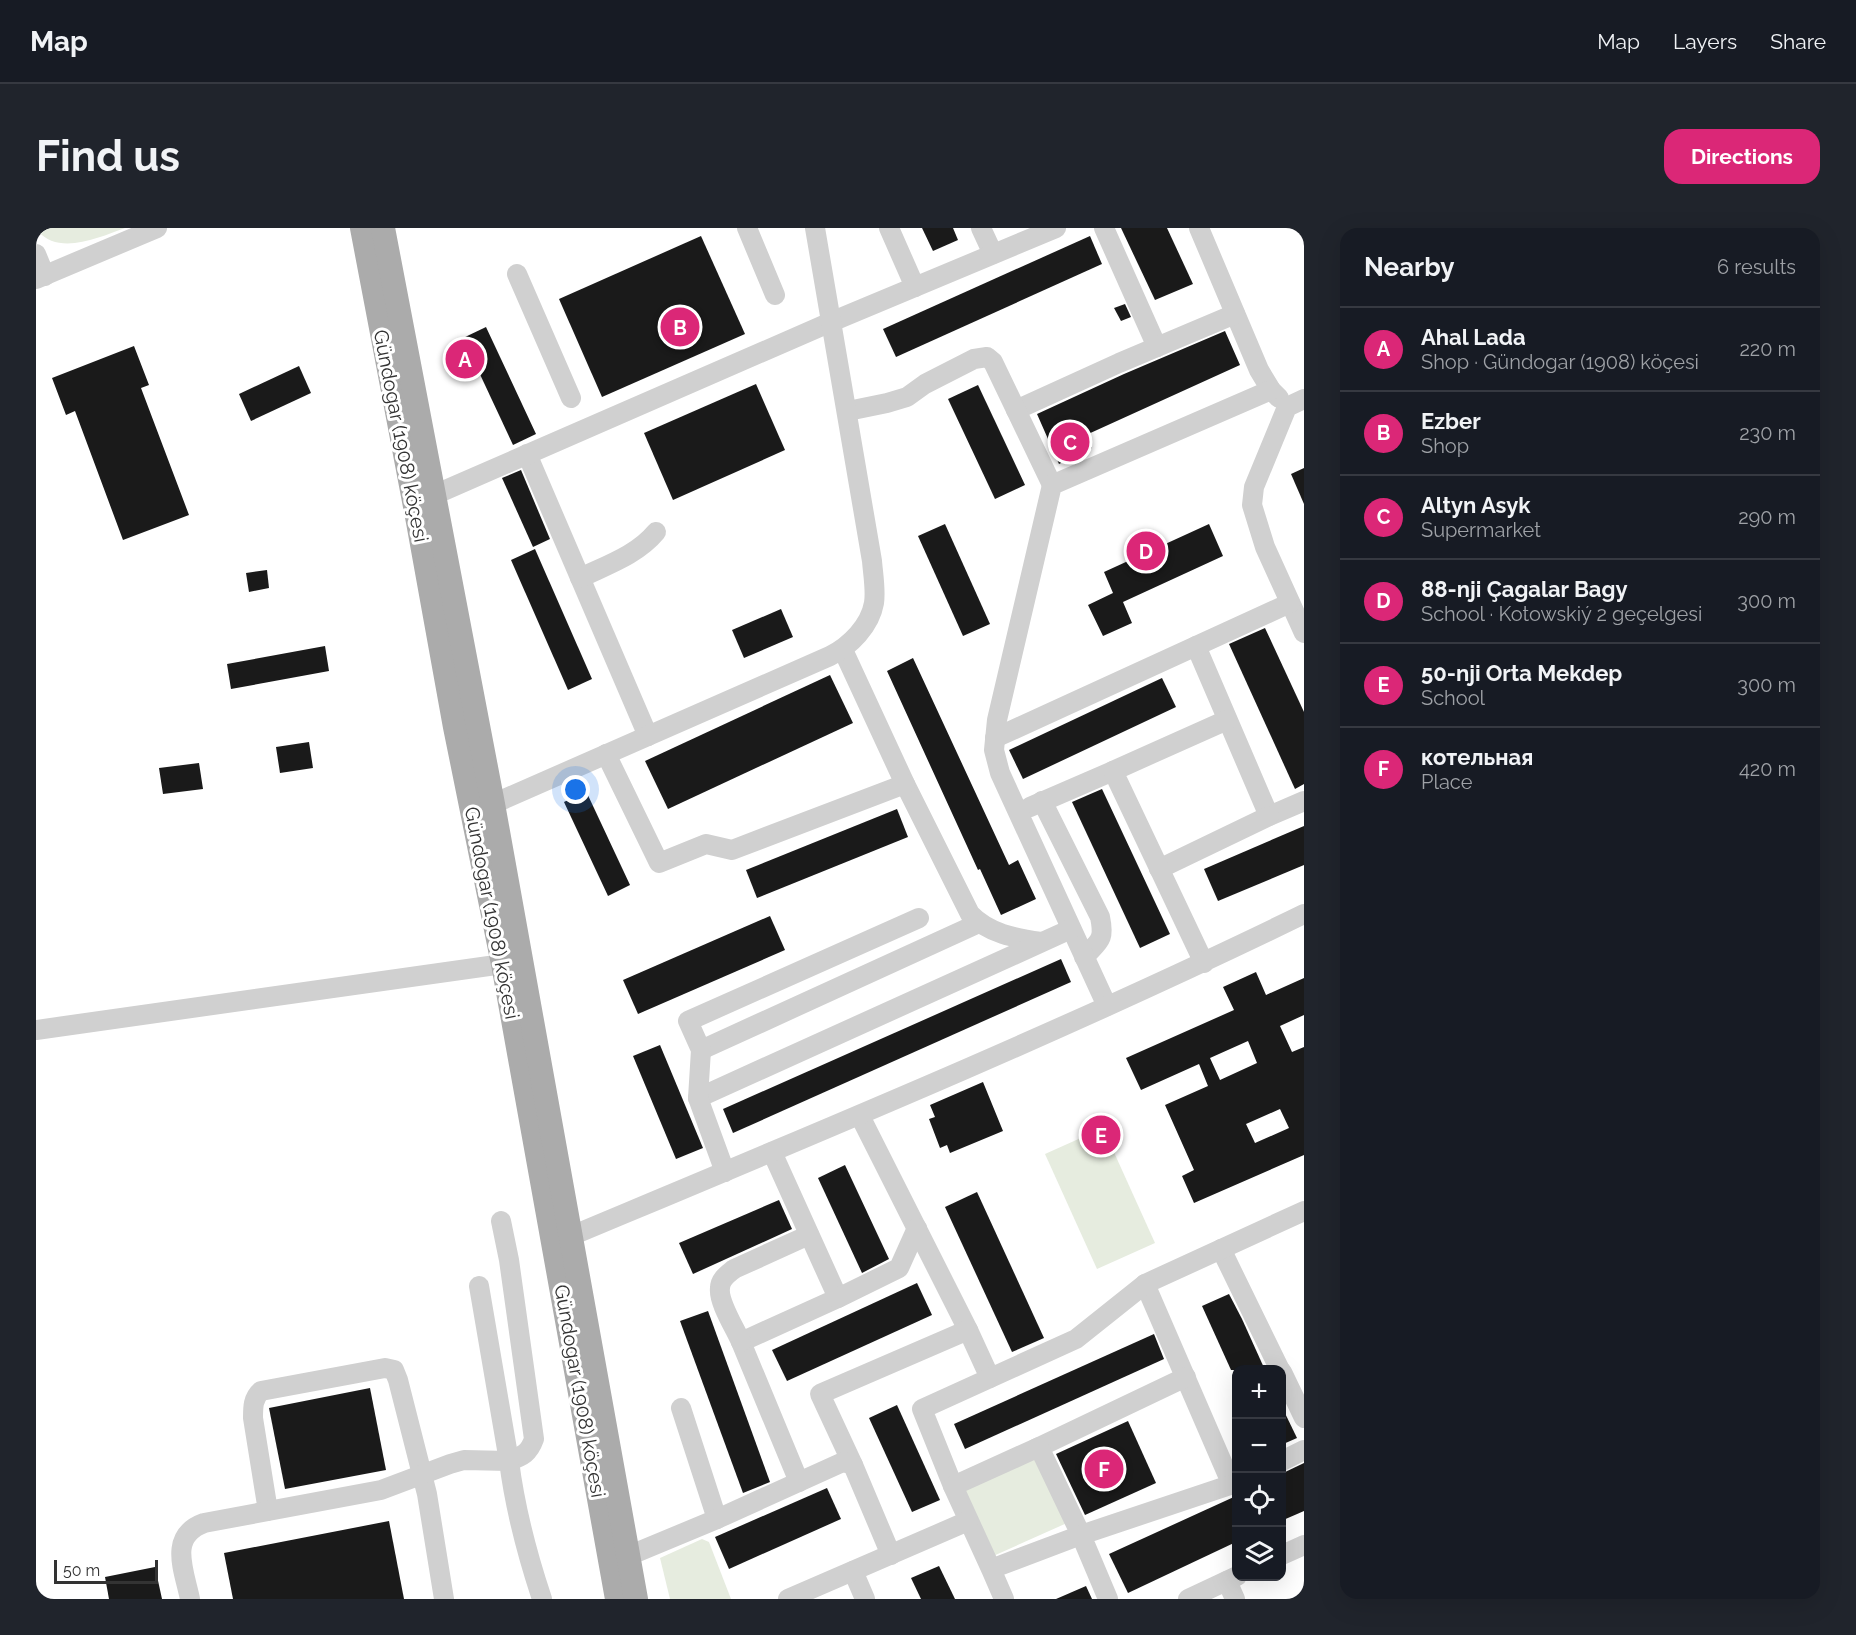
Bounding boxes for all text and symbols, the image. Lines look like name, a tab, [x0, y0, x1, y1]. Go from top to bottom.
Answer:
text: Map	[30, 25, 88, 58]
text: Map	[1597, 29, 1640, 54]
text: Layers	[1673, 29, 1737, 54]
text: Share	[1770, 29, 1826, 54]
button: Directions	[1664, 129, 1820, 184]
text: Find us	[36, 132, 180, 181]
text: Nearby	[1364, 252, 1454, 282]
text: 6 results	[1717, 255, 1796, 279]
pin: B	[660, 304, 700, 350]
text: Ahal Lada	[1421, 324, 1526, 350]
street label: Gündogar (1908) köçesi	[369, 328, 433, 544]
pin: A	[446, 336, 484, 382]
text: A	[1377, 337, 1390, 361]
text: 220 m	[1739, 337, 1796, 361]
text: Shop · Gündogar (1908) köçesi	[1421, 350, 1699, 374]
text: Ezber	[1421, 408, 1481, 434]
pin: C	[1050, 420, 1090, 464]
text: B	[1377, 421, 1390, 445]
text: 230 m	[1739, 421, 1796, 445]
text: Shop	[1421, 434, 1469, 458]
text: Altyn Asyk	[1421, 492, 1531, 518]
text: C	[1377, 505, 1390, 529]
text: 290 m	[1738, 505, 1796, 529]
text: Supermarket	[1421, 518, 1541, 542]
pin: D	[1126, 528, 1166, 574]
text: 88-nji Çagalar Bagy	[1421, 576, 1628, 602]
text: D	[1376, 589, 1391, 613]
text: 300 m	[1737, 589, 1796, 613]
text: School · Kotowskiý 2 geçelgesi	[1421, 602, 1702, 626]
text: 50-nji Orta Mekdep	[1421, 660, 1622, 686]
text: E	[1377, 673, 1390, 697]
text: 300 m	[1737, 673, 1796, 697]
text: School	[1421, 686, 1485, 710]
text: котельная	[1421, 744, 1533, 770]
text: F	[1378, 757, 1389, 781]
text: 420 m	[1739, 757, 1796, 781]
text: Place	[1421, 770, 1472, 794]
your location	[561, 775, 590, 804]
street label: Gündogar (1908) köçesi	[460, 805, 524, 1021]
pin: E	[1082, 1112, 1120, 1158]
street label: Gündogar (1908) köçesi	[549, 1283, 611, 1499]
map controls	[1232, 1365, 1286, 1581]
button: +	[1232, 1365, 1286, 1419]
button: −	[1232, 1419, 1286, 1473]
pin: F	[1084, 1446, 1124, 1492]
button: locate	[1232, 1473, 1286, 1527]
button: layers	[1232, 1527, 1286, 1581]
scale bar	[54, 1557, 158, 1584]
text: 50 m	[63, 1561, 100, 1580]

